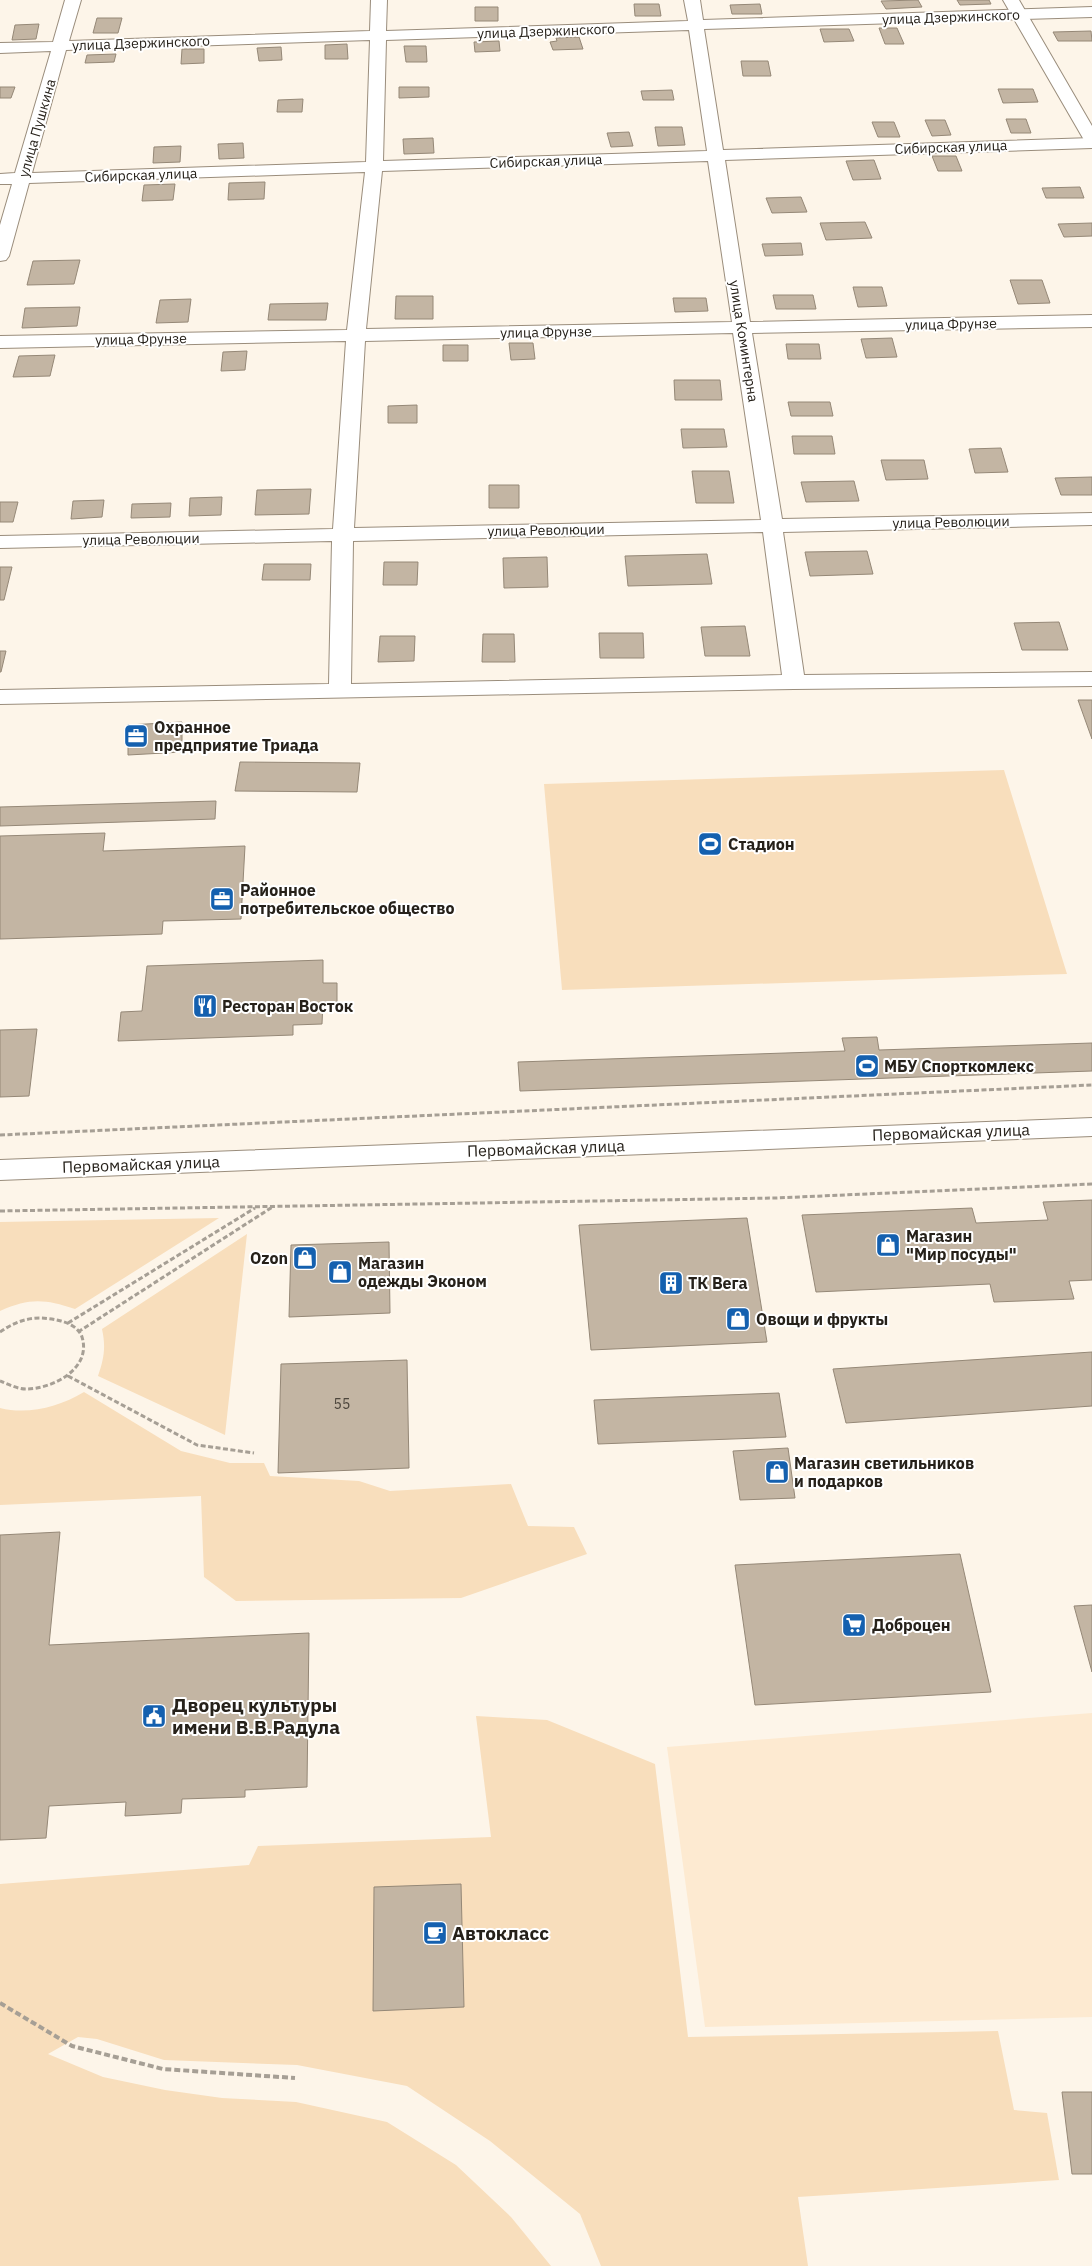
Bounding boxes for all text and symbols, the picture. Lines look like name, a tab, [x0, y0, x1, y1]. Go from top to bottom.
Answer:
street label: улица Дзержинского	[882, 6, 1021, 28]
street label: улица Дзержинского	[477, 20, 616, 42]
street label: улица Дзержинского	[72, 32, 211, 54]
street label: улица Пушкина	[14, 76, 60, 179]
street label: Сибирская улица	[894, 136, 1008, 158]
street label: Сибирская улица	[489, 150, 603, 172]
street label: Сибирская улица	[84, 164, 198, 186]
street label: улица Коминтерна	[725, 279, 763, 404]
street label: улица Фрунзе	[905, 314, 997, 334]
street label: улица Фрунзе	[500, 322, 592, 342]
street label: улица Фрунзе	[95, 329, 187, 349]
street label: улица Революции	[892, 512, 1010, 532]
street label: улица Революции	[487, 520, 605, 540]
street label: улица Революции	[82, 529, 200, 549]
place label: Охранное предприятие Триада	[154, 717, 319, 755]
office icon: Охранное предприятие Триада	[123, 723, 149, 749]
sports icon: Стадион	[697, 831, 723, 857]
place label: Стадион	[728, 834, 795, 854]
place label: Районное потребительское общество	[240, 880, 454, 918]
office icon: Районное потребительское общество	[209, 886, 235, 912]
restaurant icon: Ресторан Восток	[192, 993, 218, 1019]
place label: Ресторан Восток	[222, 996, 353, 1016]
sports icon: МБУ Спорткомлекс	[854, 1053, 880, 1079]
place label: МБУ Спорткомлекс	[884, 1056, 1034, 1076]
street label: Первомайская улица	[872, 1119, 1031, 1145]
street label: Первомайская улица	[467, 1135, 626, 1161]
street label: Первомайская улица	[62, 1151, 221, 1177]
place label: Магазин "Мир посуды"	[906, 1226, 1017, 1264]
shop icon: Магазин "Мир посуды"	[875, 1232, 901, 1258]
shop icon: Ozon	[292, 1245, 318, 1271]
place label: Ozon	[250, 1248, 288, 1268]
place label: Магазин одежды Эконом	[358, 1253, 487, 1291]
shop icon: Магазин одежды Эконом	[327, 1259, 353, 1285]
building icon: ТК Вега	[658, 1270, 684, 1296]
place label: ТК Вега	[688, 1273, 748, 1293]
shop icon: Овощи и фрукты	[725, 1306, 751, 1332]
place label: Овощи и фрукты	[756, 1309, 888, 1329]
house number: 55	[334, 1395, 350, 1413]
place label: Магазин светильников и подарков	[794, 1453, 974, 1491]
shop icon: Магазин светильников и подарков	[764, 1459, 790, 1485]
supermarket icon: Доброцен	[841, 1612, 867, 1638]
place label: Доброцен	[872, 1615, 951, 1635]
place label: Дворец культуры имени В.В.Радула	[172, 1693, 340, 1739]
public building icon: Дворец культуры имени В.В.Радула	[141, 1703, 167, 1729]
cafe icon: Автокласс	[422, 1920, 448, 1946]
place label: Автокласс	[452, 1921, 549, 1945]

